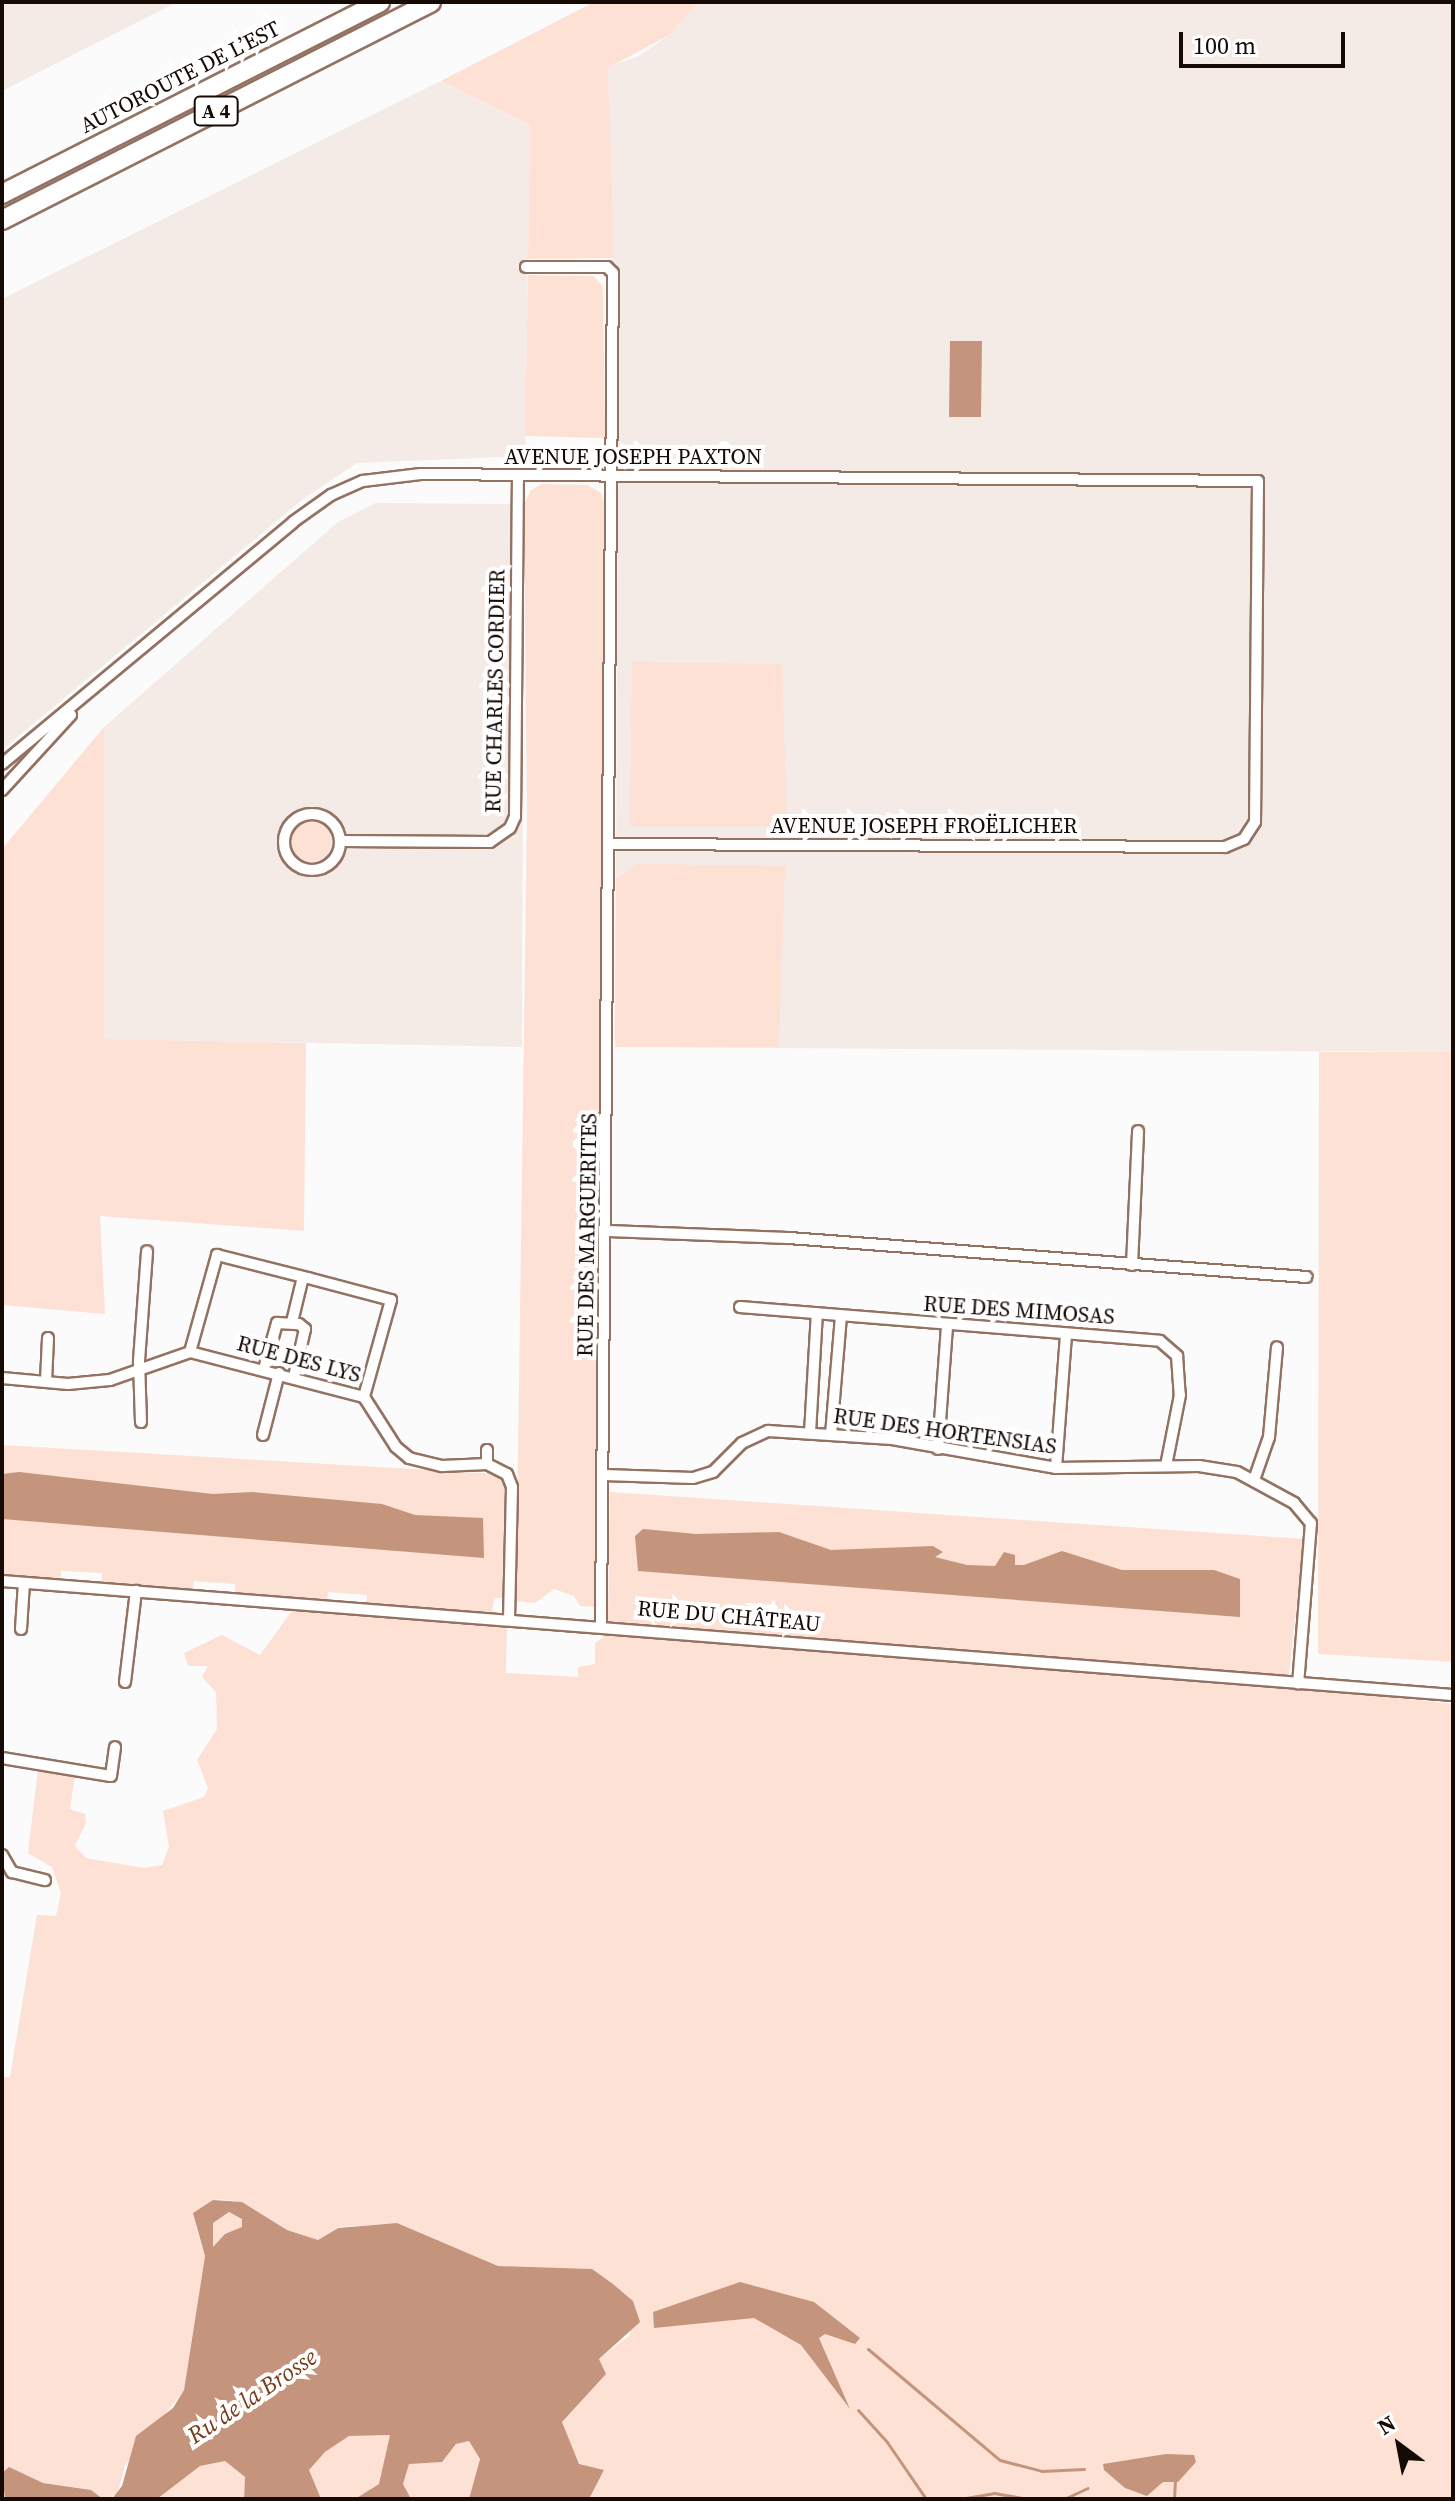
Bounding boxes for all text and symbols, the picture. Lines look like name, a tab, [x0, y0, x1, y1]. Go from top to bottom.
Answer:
street label: AUTOROUTE DE L’EST	[76, 15, 284, 139]
scale bar	[1183, 16, 1349, 66]
text: 100 m	[1193, 29, 1256, 62]
road number: A 4	[192, 95, 240, 127]
street label: AVENUE JOSEPH PAXTON	[504, 444, 762, 470]
street label: RUE CHARLES CORDIER	[480, 569, 510, 813]
street label: AVENUE JOSEPH FROËLICHER	[771, 813, 1077, 839]
street label: RUE DES MARGUERITES	[572, 1113, 602, 1357]
street label: RUE DES MIMOSAS	[922, 1290, 1116, 1330]
street label: RUE DES LYS	[234, 1330, 364, 1388]
street label: RUE DES HORTENSIAS	[832, 1402, 1058, 1460]
street label: RUE DU CHÂTEAU	[636, 1595, 822, 1637]
water label: Ru de la Brosse	[182, 2342, 322, 2450]
north arrow	[1359, 2405, 1439, 2485]
text: N	[1372, 2408, 1401, 2442]

